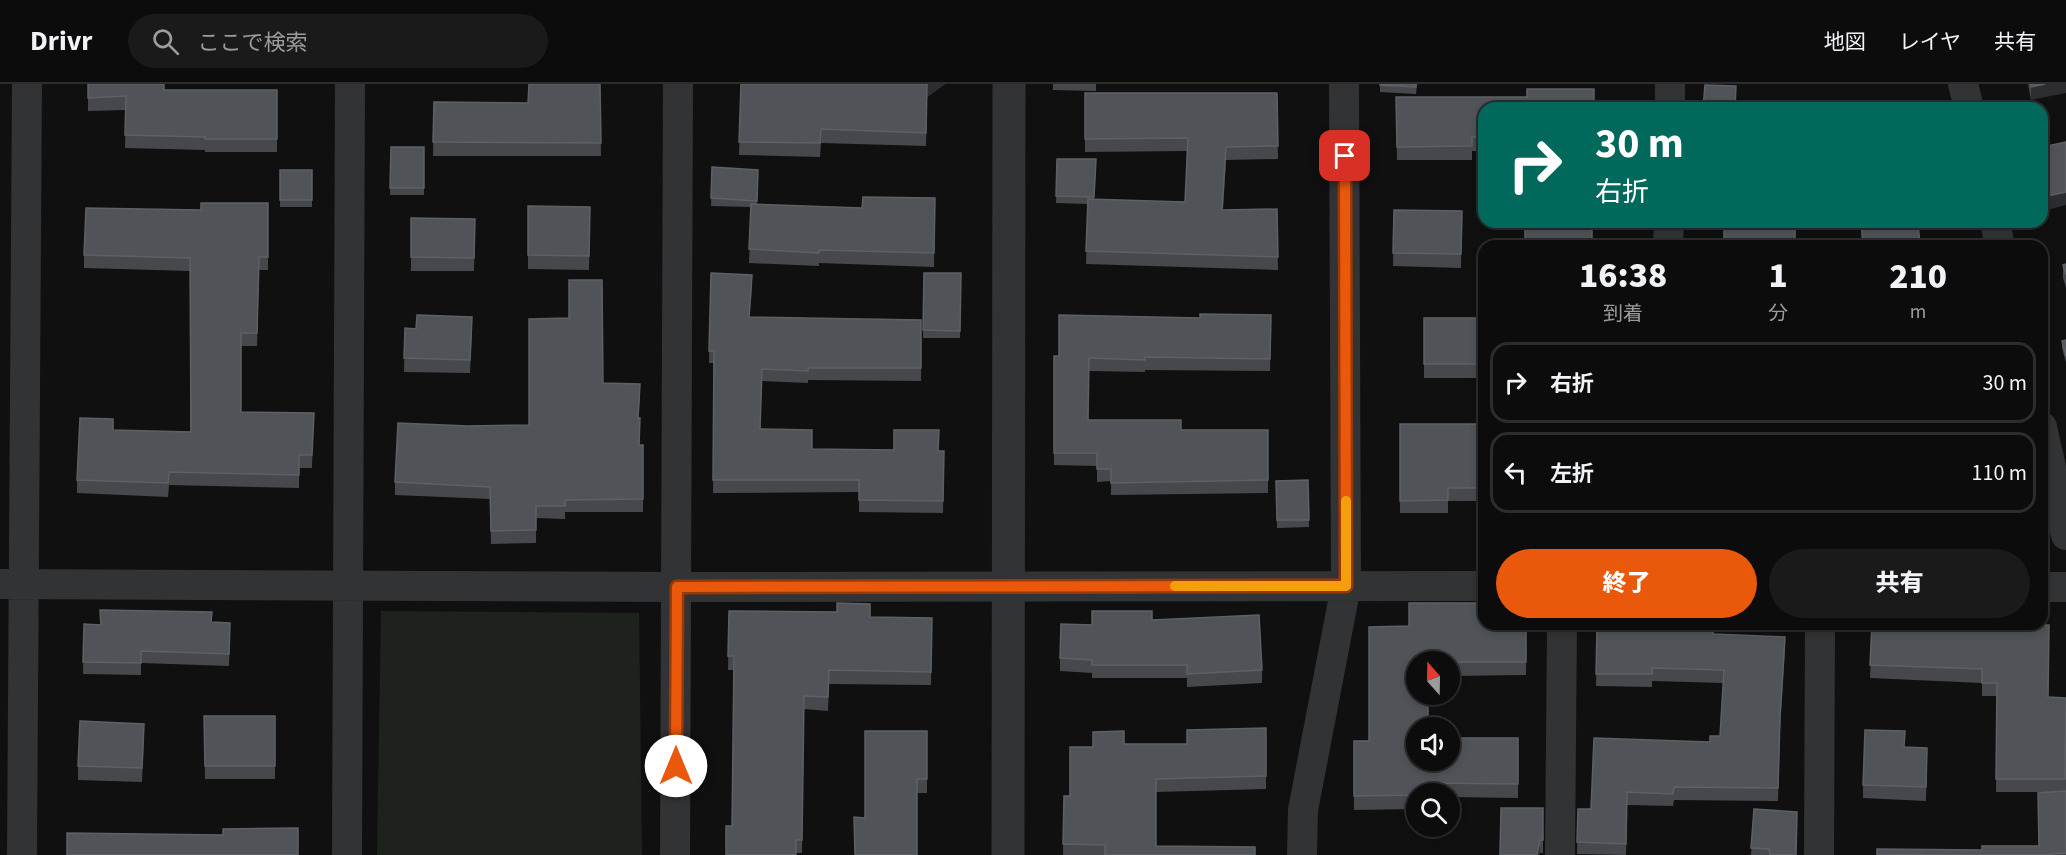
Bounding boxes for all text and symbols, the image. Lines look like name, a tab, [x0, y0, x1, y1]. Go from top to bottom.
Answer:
search box	[128, 14, 548, 68]
text: Drivr	[30, 21, 92, 61]
icon: search	[149, 25, 182, 58]
text: ここで検索	[197, 27, 307, 59]
text: 地図	[1824, 27, 1866, 57]
text: レイヤ	[1899, 27, 1961, 57]
text: 共有	[1994, 27, 2036, 57]
text: 30 m	[1595, 114, 1684, 174]
icon: right	[1496, 126, 1574, 204]
pin	[1319, 130, 1370, 181]
icon: arrive	[1328, 139, 1361, 172]
text: 右折	[1595, 173, 1649, 212]
text: 16:38	[1579, 250, 1667, 301]
text: 1	[1769, 250, 1788, 301]
text: 210	[1889, 251, 1947, 302]
text: m	[1910, 298, 1926, 326]
text: 到着	[1603, 300, 1643, 328]
text: 分	[1768, 300, 1788, 328]
icon: right	[1499, 366, 1532, 399]
text: 30 m	[1982, 367, 2027, 399]
text: 右折	[1550, 368, 1594, 400]
icon: left	[1499, 456, 1532, 489]
text: 110 m	[1972, 457, 2027, 489]
text: 左折	[1550, 458, 1594, 490]
button: 終了	[1496, 549, 1757, 618]
button: 共有	[1769, 549, 2030, 618]
north arrow	[1406, 651, 1460, 705]
map controls	[1406, 651, 1460, 837]
button: sound	[1406, 717, 1460, 771]
position arrow	[644, 734, 708, 798]
button: search	[1406, 783, 1460, 837]

